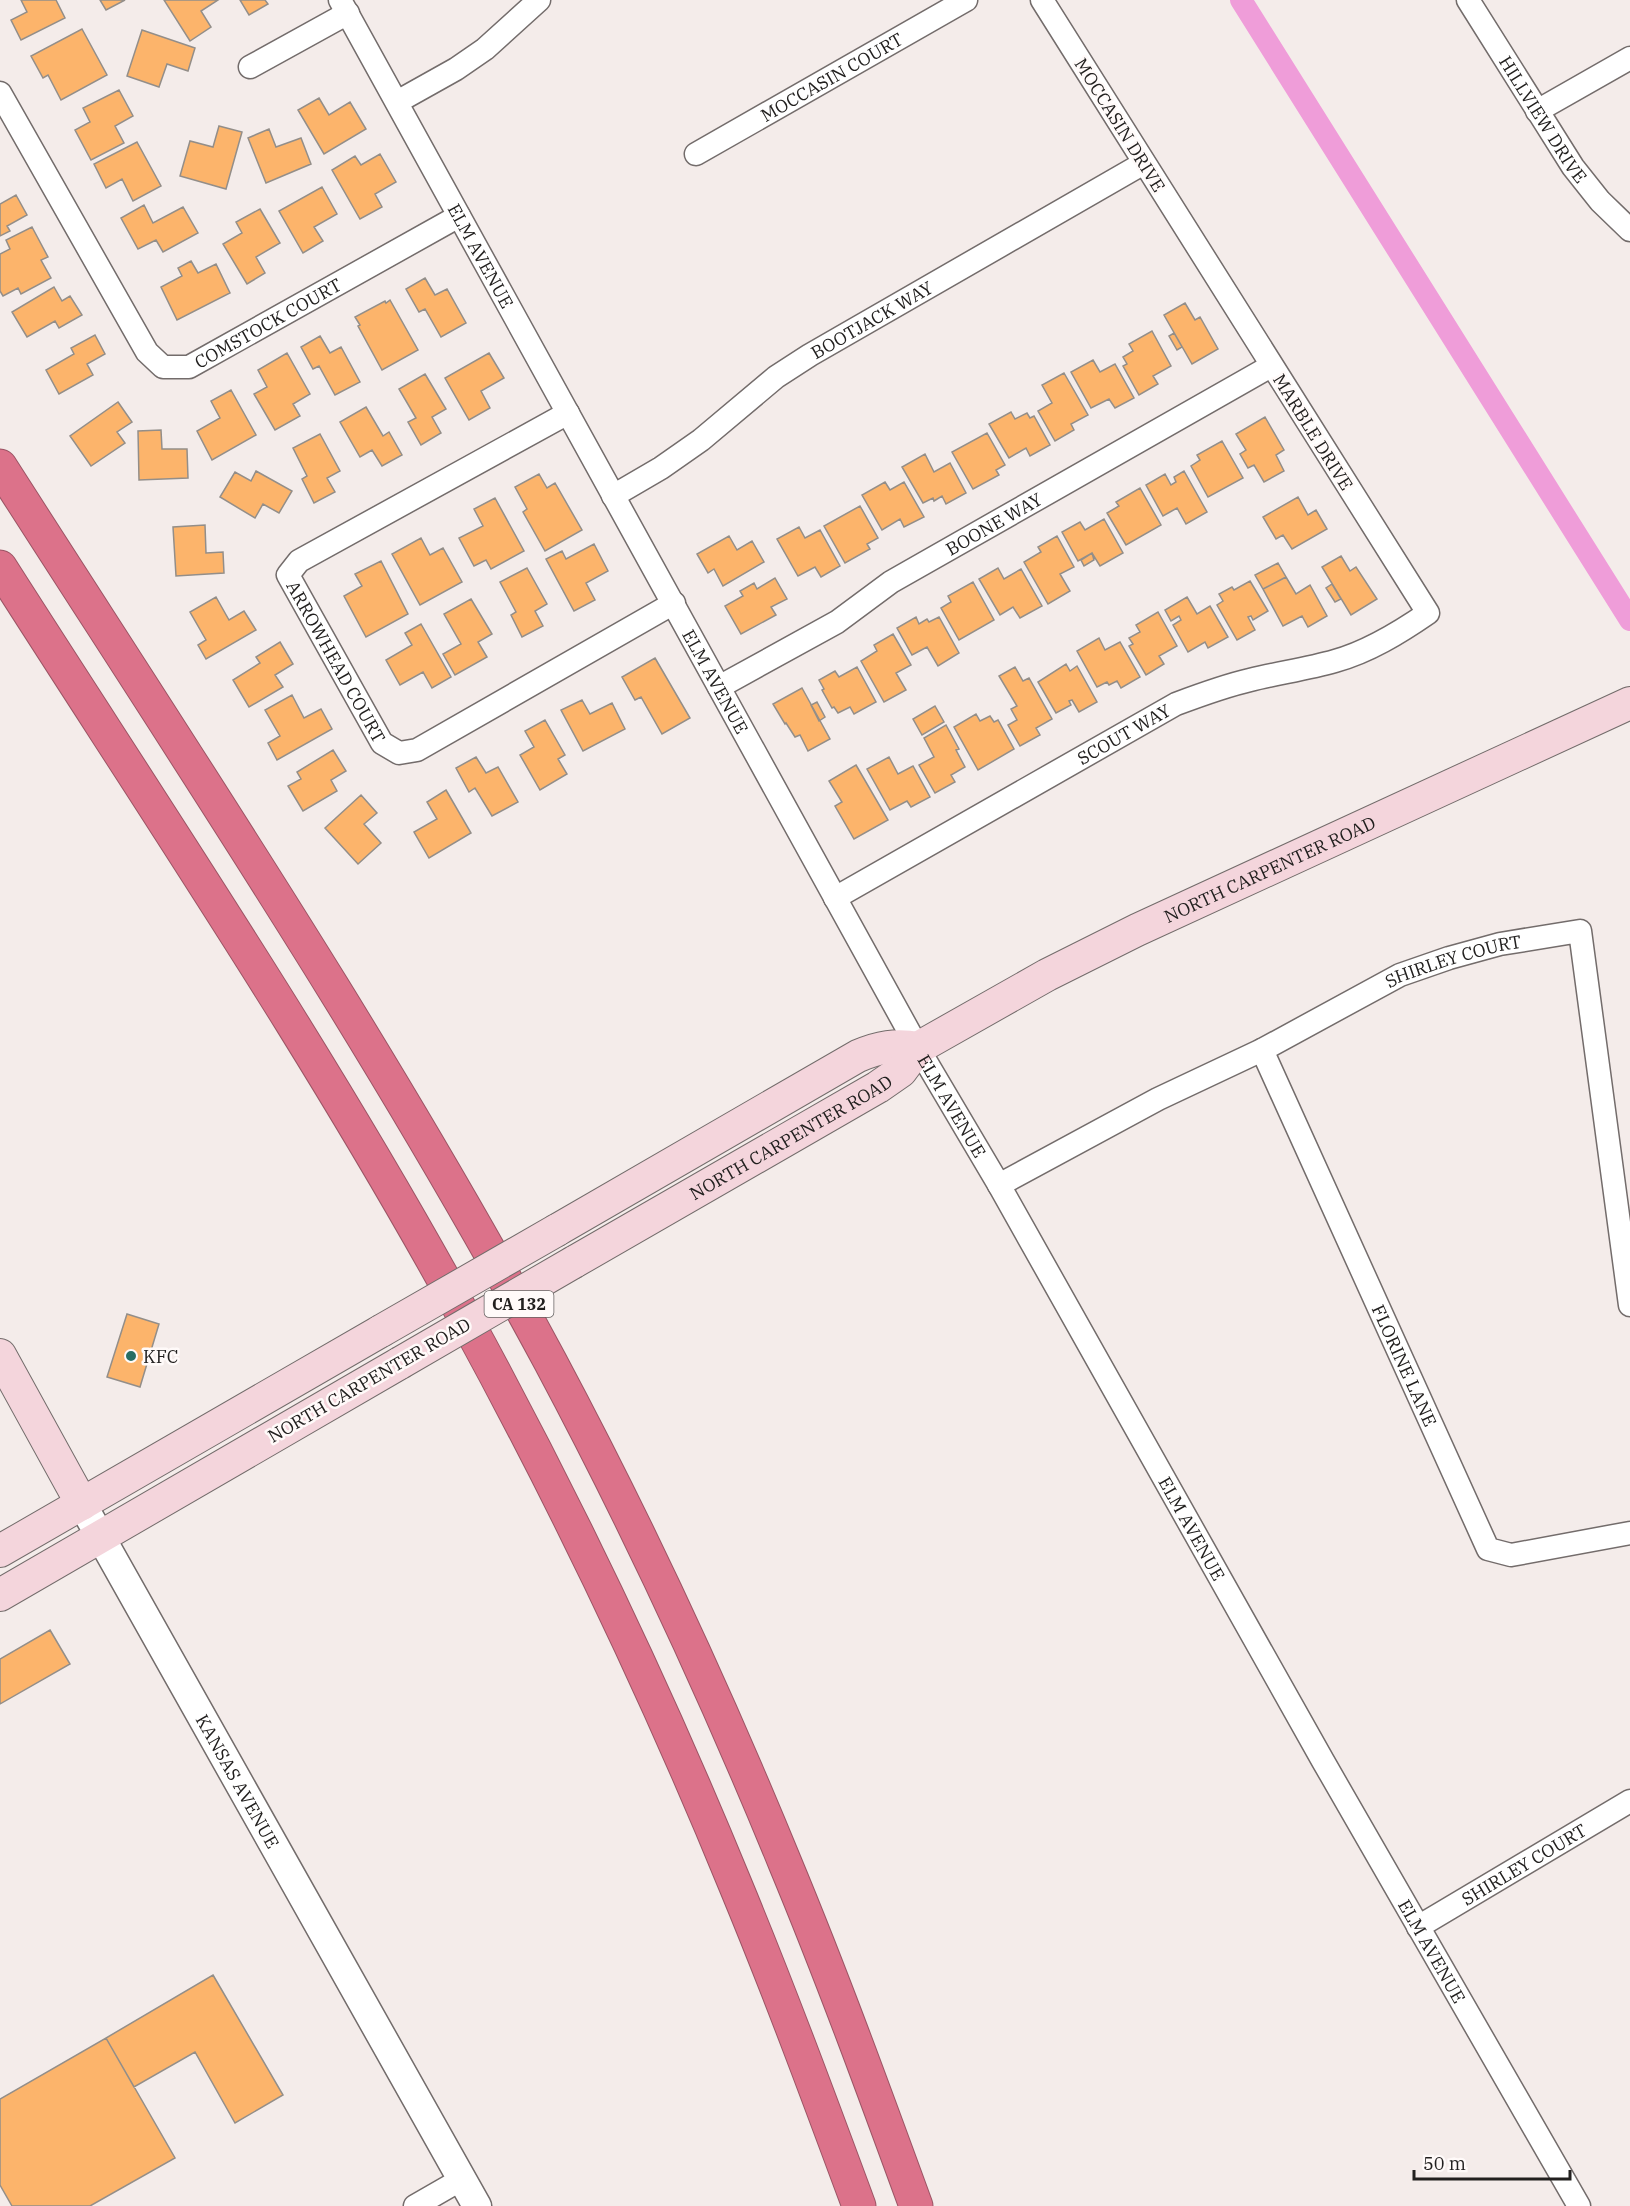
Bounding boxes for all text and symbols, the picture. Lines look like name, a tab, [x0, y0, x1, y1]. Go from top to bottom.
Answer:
street label: MOCCASIN COURT	[756, 27, 907, 126]
street label: HILLVIEW DRIVE	[1494, 51, 1593, 187]
street label: MOCCASIN DRIVE	[1070, 54, 1170, 196]
street label: ELM AVENUE	[443, 199, 519, 312]
street label: COMSTOCK COURT	[190, 273, 345, 373]
street label: BOOTJACK WAY	[807, 275, 937, 364]
street label: MARBLE DRIVE	[1268, 369, 1358, 495]
street label: BOONE WAY	[941, 487, 1047, 560]
street label: ARROWHEAD COURT	[282, 576, 391, 747]
street label: ELM AVENUE	[678, 625, 754, 738]
street label: SCOUT WAY	[1073, 698, 1175, 769]
street label: NORTH CARPENTER ROAD	[1160, 810, 1379, 928]
street label: SHIRLEY COURT	[1381, 929, 1523, 993]
street label: ELM AVENUE	[913, 1050, 992, 1162]
street label: NORTH CARPENTER ROAD	[685, 1069, 896, 1205]
road number: CA 132	[484, 1291, 554, 1317]
street label: FLORINE LANE	[1367, 1301, 1442, 1430]
street label: NORTH CARPENTER ROAD	[264, 1312, 474, 1448]
place label: KFC	[143, 1345, 178, 1368]
marker: KFC	[124, 1349, 138, 1363]
street label: ELM AVENUE	[1154, 1472, 1231, 1585]
street label: KANSAS AVENUE	[191, 1710, 285, 1852]
street label: SHIRLEY COURT	[1457, 1818, 1591, 1910]
street label: ELM AVENUE	[1393, 1895, 1471, 2007]
scale bar	[1414, 2143, 1570, 2181]
text: 50 m	[1423, 2152, 1466, 2175]

